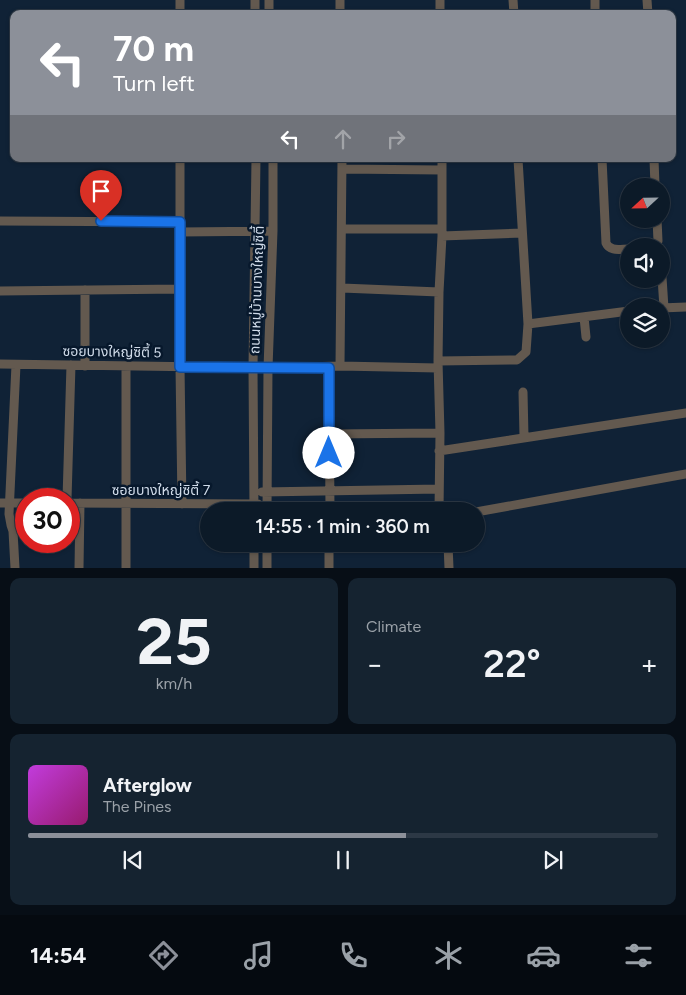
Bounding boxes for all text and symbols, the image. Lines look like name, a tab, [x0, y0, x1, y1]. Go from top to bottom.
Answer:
text: 70 m	[113, 28, 194, 70]
icon: left	[30, 30, 95, 95]
text: Turn left	[113, 70, 195, 97]
icon: left	[276, 125, 304, 153]
icon: ahead	[329, 125, 357, 153]
icon: right	[382, 125, 410, 153]
pin	[80, 170, 122, 221]
icon: arrive	[87, 177, 115, 205]
north arrow	[620, 178, 670, 228]
map controls	[620, 178, 670, 348]
street label: ถนนหมู่บ้านบางใหญ่ซิตี้	[244, 225, 268, 354]
button: sound	[620, 238, 670, 288]
button: layers	[620, 298, 670, 348]
street label: ซอยบางใหญ่ซิตี้ 5	[62, 341, 162, 361]
position arrow	[302, 426, 354, 478]
street label: ซอยบางใหญ่ซิตี้ 7	[112, 480, 211, 499]
speed limit sign: 30	[15, 488, 80, 553]
text: 14:55 · 1 min · 360 m	[255, 515, 430, 538]
text: 25	[136, 602, 212, 680]
text: Climate	[366, 617, 421, 636]
text: 22°	[483, 641, 541, 687]
text: −	[366, 647, 383, 681]
text: +	[641, 647, 658, 681]
text: km/h	[156, 674, 192, 693]
text: Afterglow	[103, 774, 192, 797]
text: The Pines	[103, 797, 172, 816]
icon: previous	[119, 846, 147, 874]
icon: pause	[329, 846, 357, 874]
icon: next	[539, 846, 567, 874]
icon: directions	[146, 938, 181, 973]
icon: music	[241, 938, 276, 973]
icon: phone	[336, 938, 371, 973]
icon: climate	[431, 938, 466, 973]
icon: car	[526, 938, 561, 973]
icon: filters	[621, 938, 656, 973]
text: 14:54	[30, 942, 87, 969]

